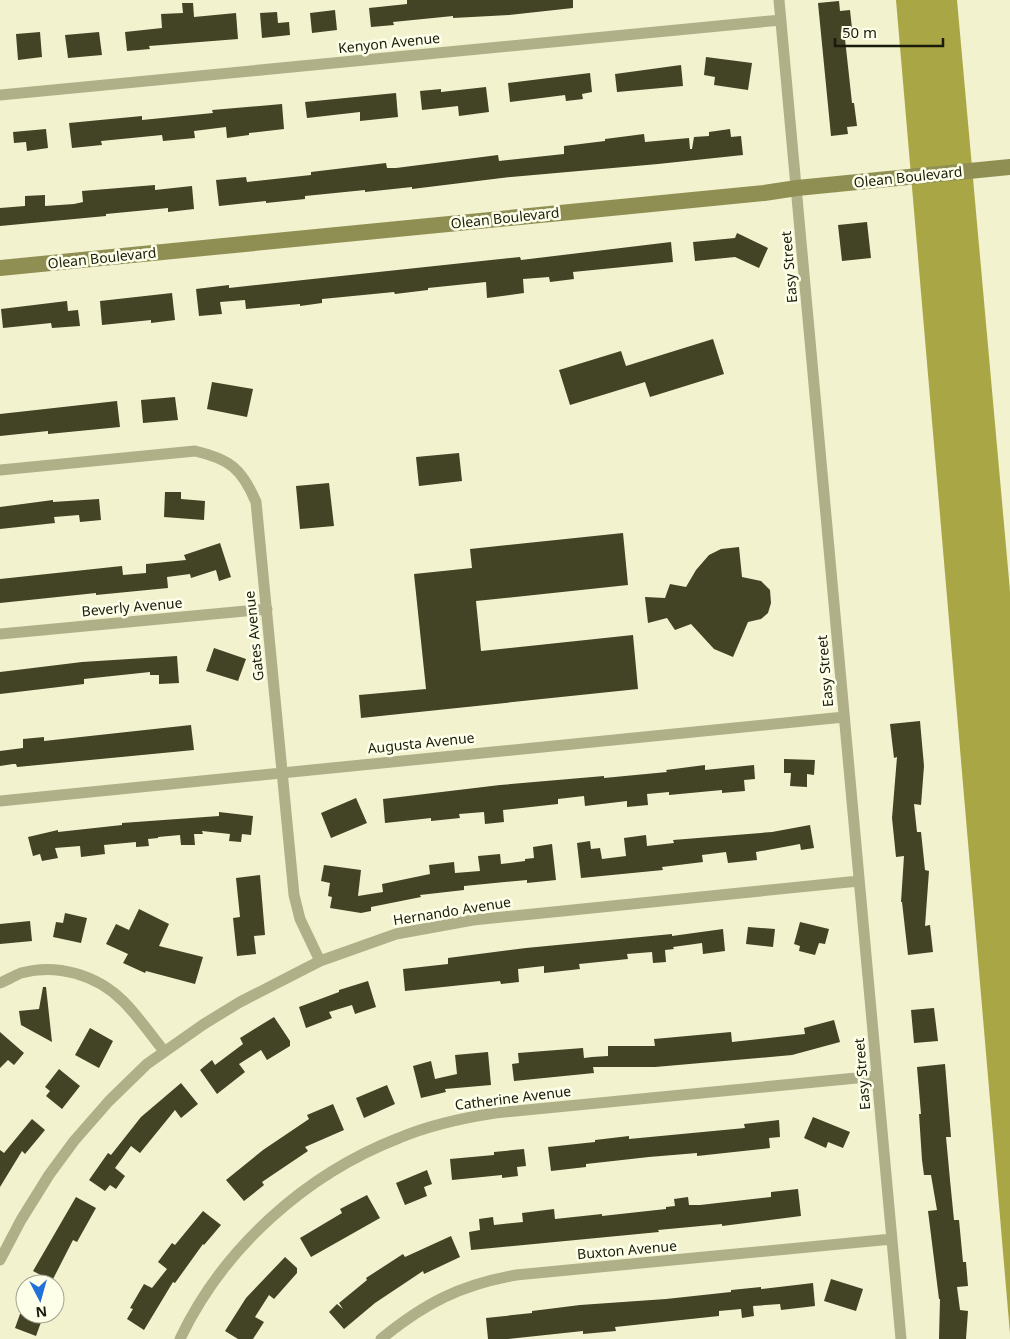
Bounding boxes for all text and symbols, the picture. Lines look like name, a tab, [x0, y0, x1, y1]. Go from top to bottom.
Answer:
scale bar	[835, 15, 942, 47]
text: 50 m	[842, 22, 877, 42]
street label: Kenyon Avenue	[337, 28, 441, 57]
street label: Olean Boulevard	[853, 161, 963, 192]
street label: Olean Boulevard	[450, 202, 560, 233]
street label: Easy Street	[776, 230, 801, 304]
street label: Olean Boulevard	[47, 242, 157, 273]
street label: Gates Avenue	[239, 590, 268, 682]
street label: Beverly Avenue	[81, 593, 183, 620]
street label: Easy Street	[812, 634, 837, 708]
street label: Augusta Avenue	[367, 727, 475, 758]
street label: Hernando Avenue	[392, 892, 512, 929]
street label: Easy Street	[849, 1037, 874, 1111]
street label: Catherine Avenue	[454, 1081, 572, 1114]
street label: Buxton Avenue	[576, 1236, 678, 1263]
north arrow	[15, 1274, 65, 1324]
text: N	[35, 1302, 48, 1322]

